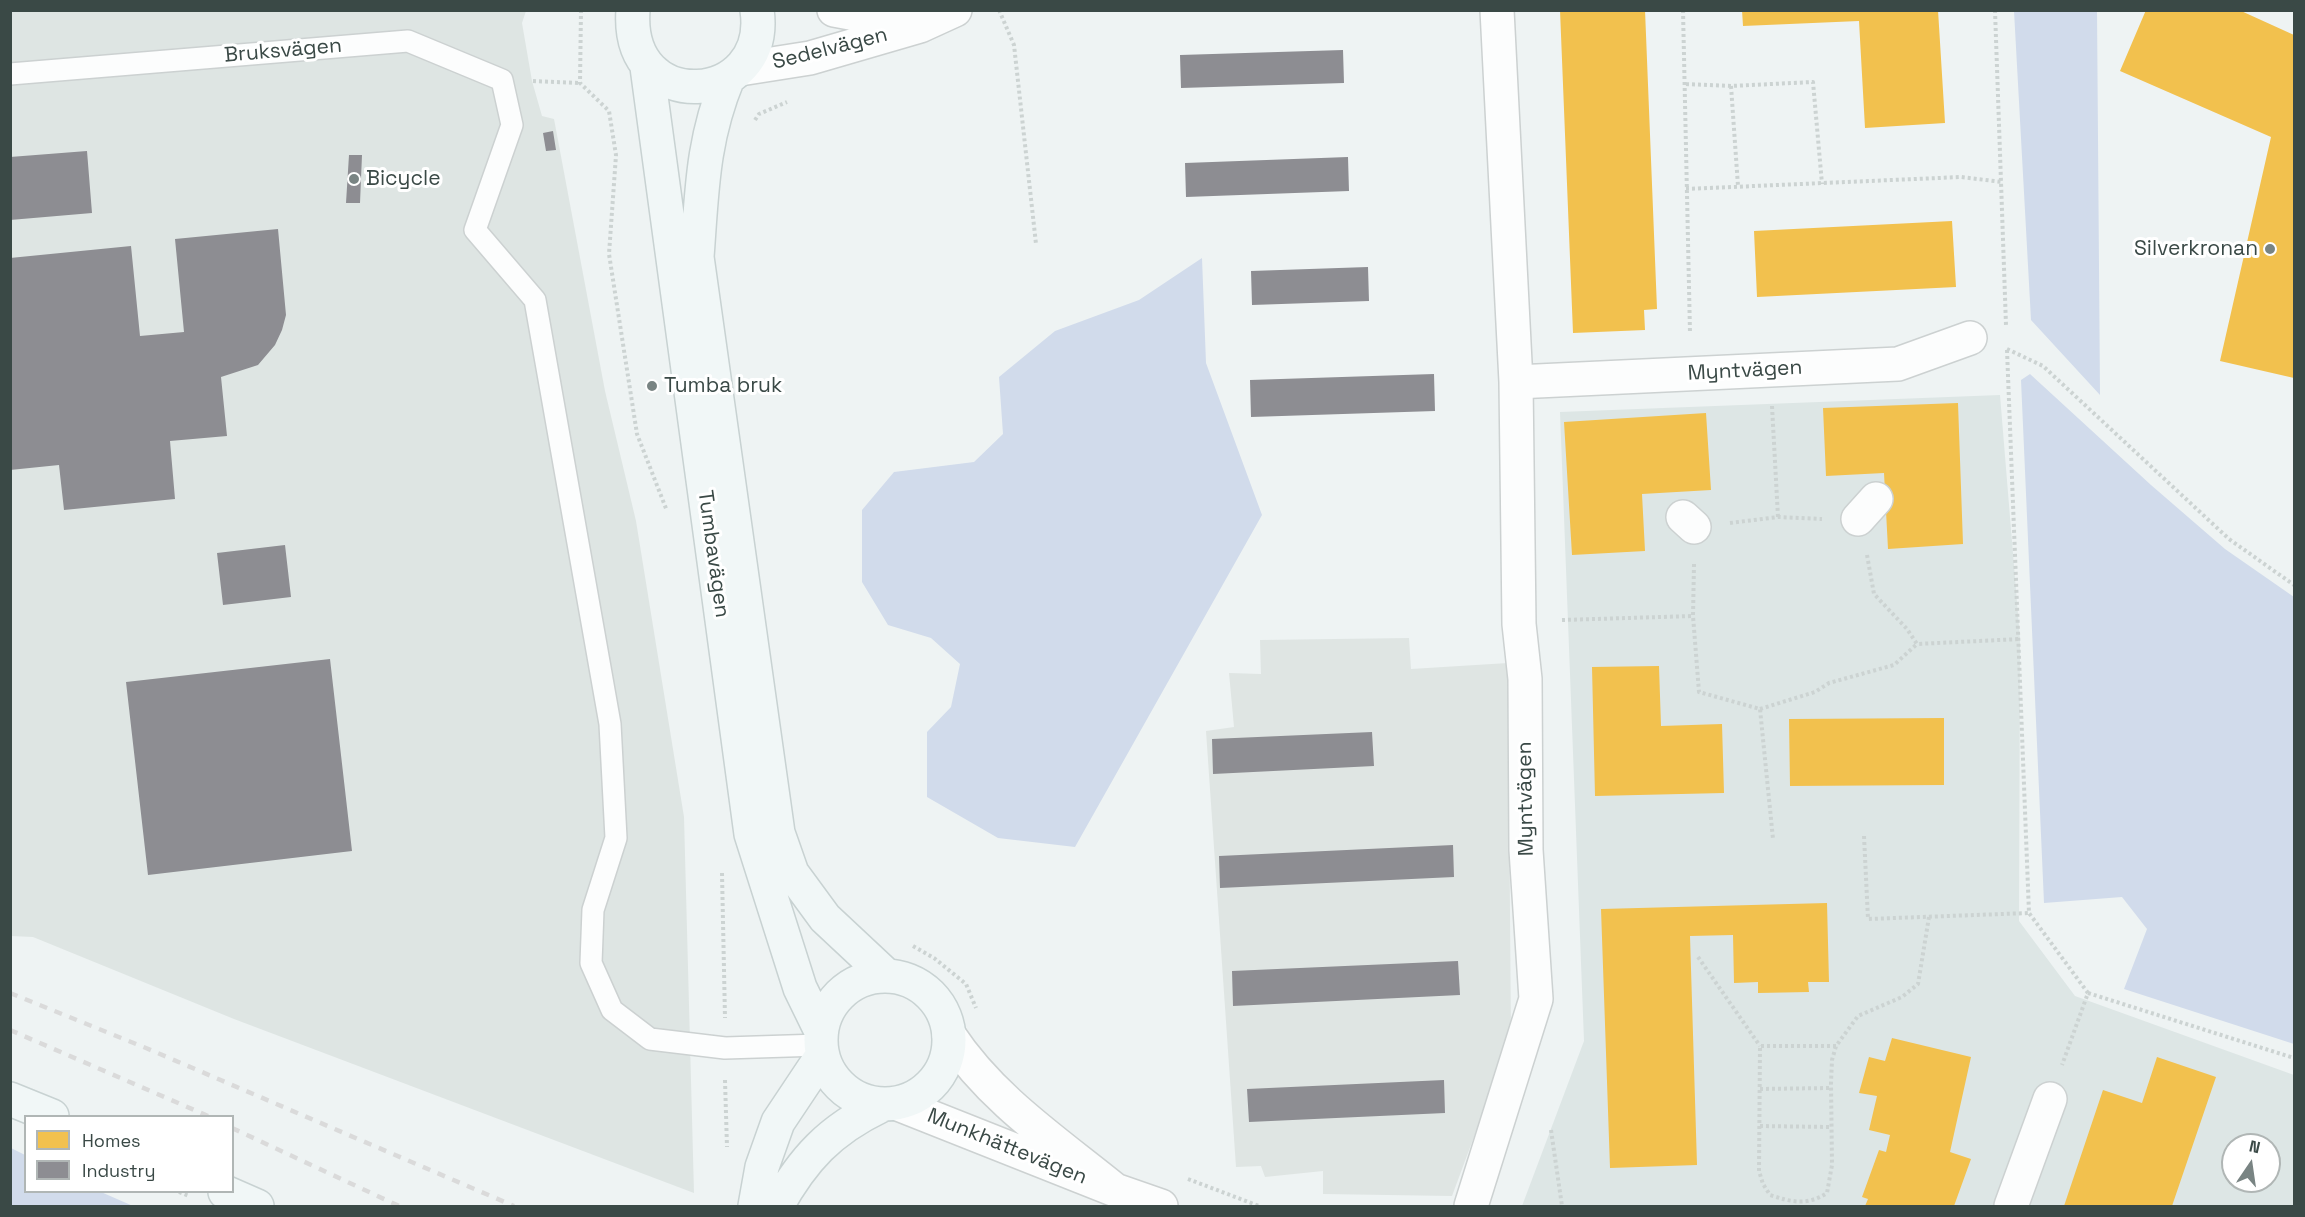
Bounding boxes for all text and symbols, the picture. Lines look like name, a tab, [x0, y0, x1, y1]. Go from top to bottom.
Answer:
street label: Sedelvägen	[770, 23, 890, 75]
street label: Bruksvägen	[223, 33, 343, 69]
place label: Bicycle	[366, 166, 441, 192]
marker: Bicycle	[347, 172, 361, 186]
place label: Silverkronan	[2134, 236, 2258, 262]
marker: Silverkronan	[2263, 242, 2277, 256]
street label: Myntvägen	[1687, 355, 1803, 387]
place label: Tumba bruk	[664, 373, 782, 399]
marker: Tumba bruk	[645, 379, 659, 393]
street label: Tumbavägen	[692, 489, 734, 619]
street label: Myntvägen	[1512, 741, 1540, 857]
street label: Munkhättevägen	[923, 1103, 1091, 1191]
legend	[24, 1115, 234, 1193]
text: Homes	[82, 1129, 141, 1152]
north arrow	[2221, 1133, 2281, 1193]
text: N	[2247, 1135, 2262, 1158]
text: Industry	[82, 1159, 155, 1182]

